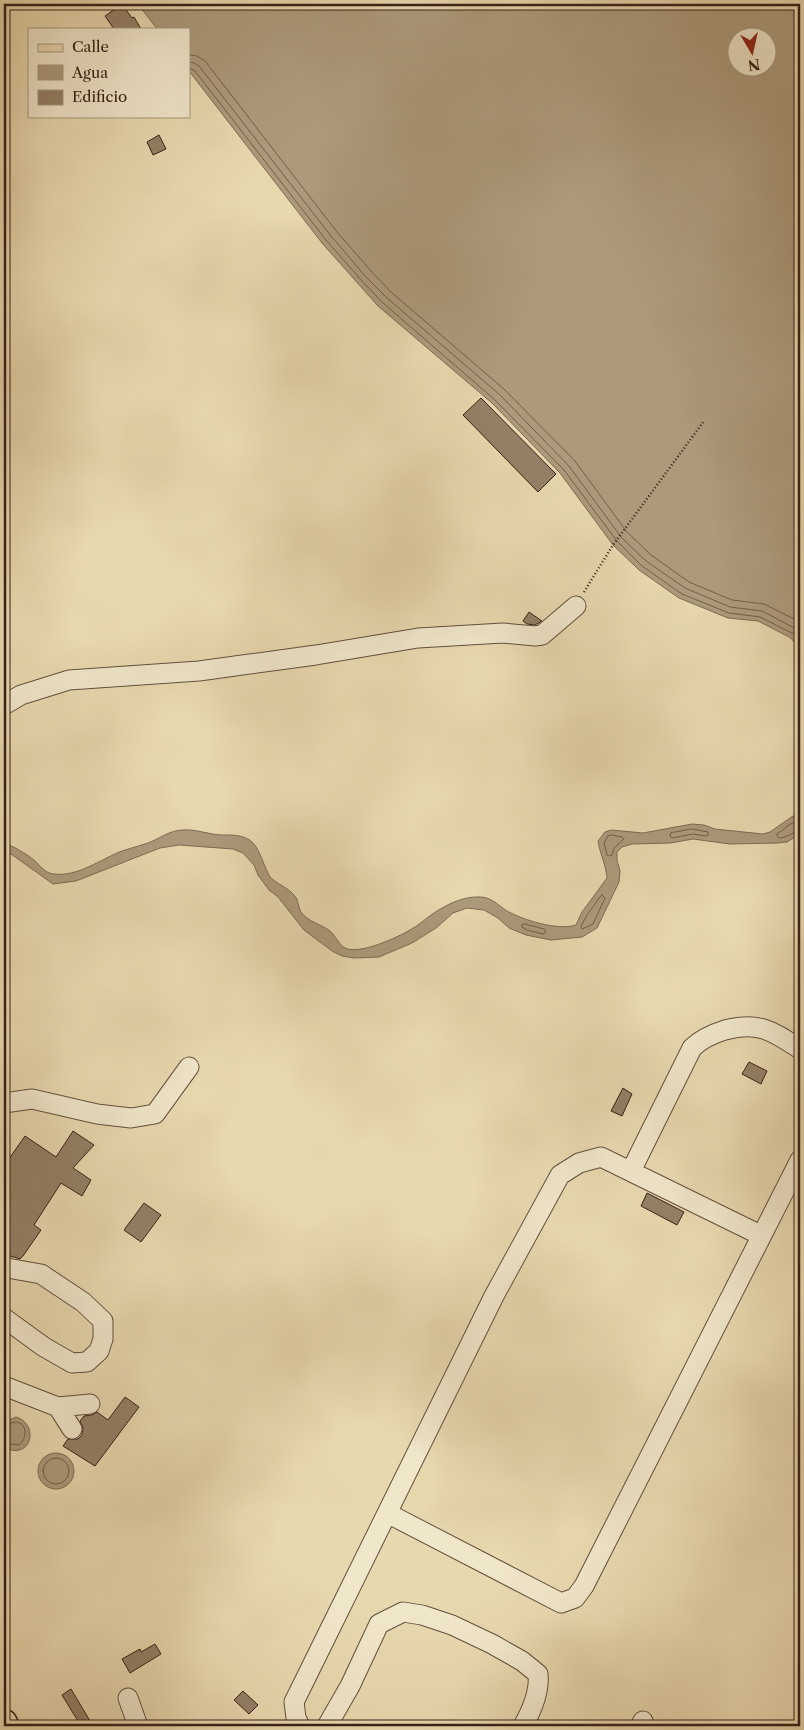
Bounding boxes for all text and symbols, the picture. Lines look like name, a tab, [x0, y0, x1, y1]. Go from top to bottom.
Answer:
legend	[28, 28, 190, 118]
north arrow	[726, 28, 776, 78]
text: Calle	[72, 37, 109, 56]
text: N	[747, 55, 761, 75]
text: Agua	[71, 63, 108, 82]
text: Edificio	[72, 87, 127, 106]

